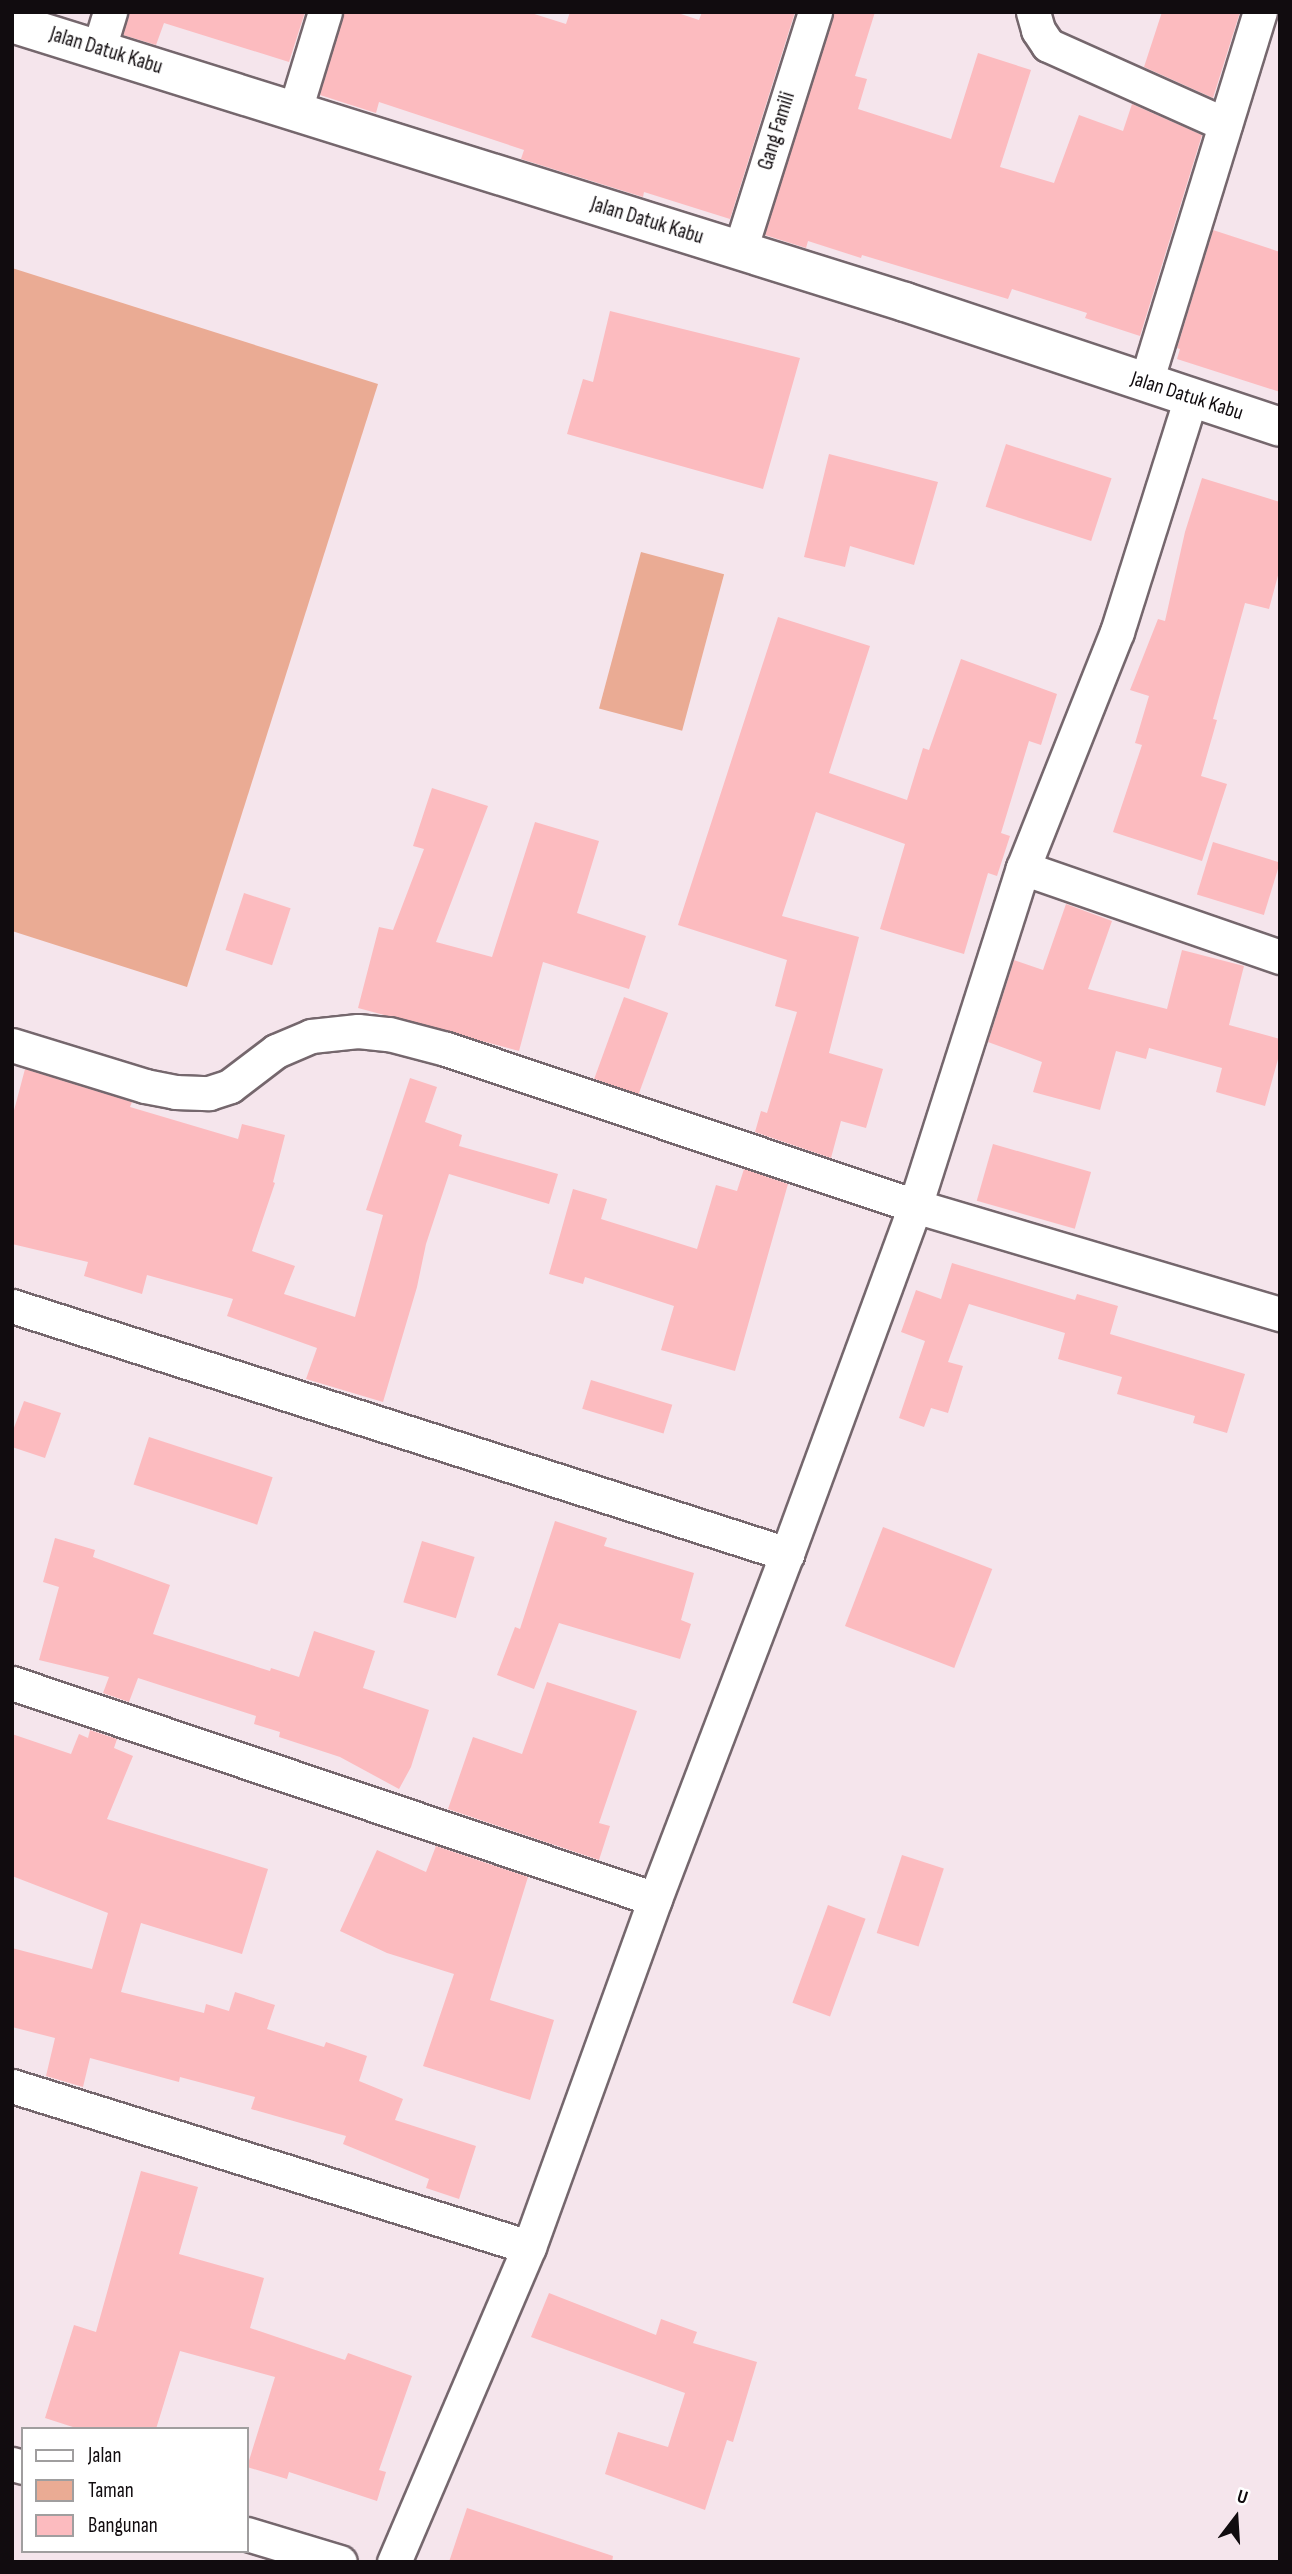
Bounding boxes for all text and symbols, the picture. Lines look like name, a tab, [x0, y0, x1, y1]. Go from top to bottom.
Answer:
street label: Jalan Datuk Kabu	[47, 22, 165, 80]
street label: Gang Famili	[753, 89, 801, 173]
street label: Jalan Datuk Kabu	[588, 192, 706, 250]
street label: Jalan Datuk Kabu	[1128, 366, 1246, 426]
legend	[21, 2427, 248, 2553]
text: Jalan	[88, 2443, 121, 2468]
text: Taman	[88, 2478, 134, 2503]
north arrow	[1201, 2483, 1271, 2553]
text: U	[1234, 2485, 1250, 2510]
text: Bangunan	[88, 2513, 158, 2538]

